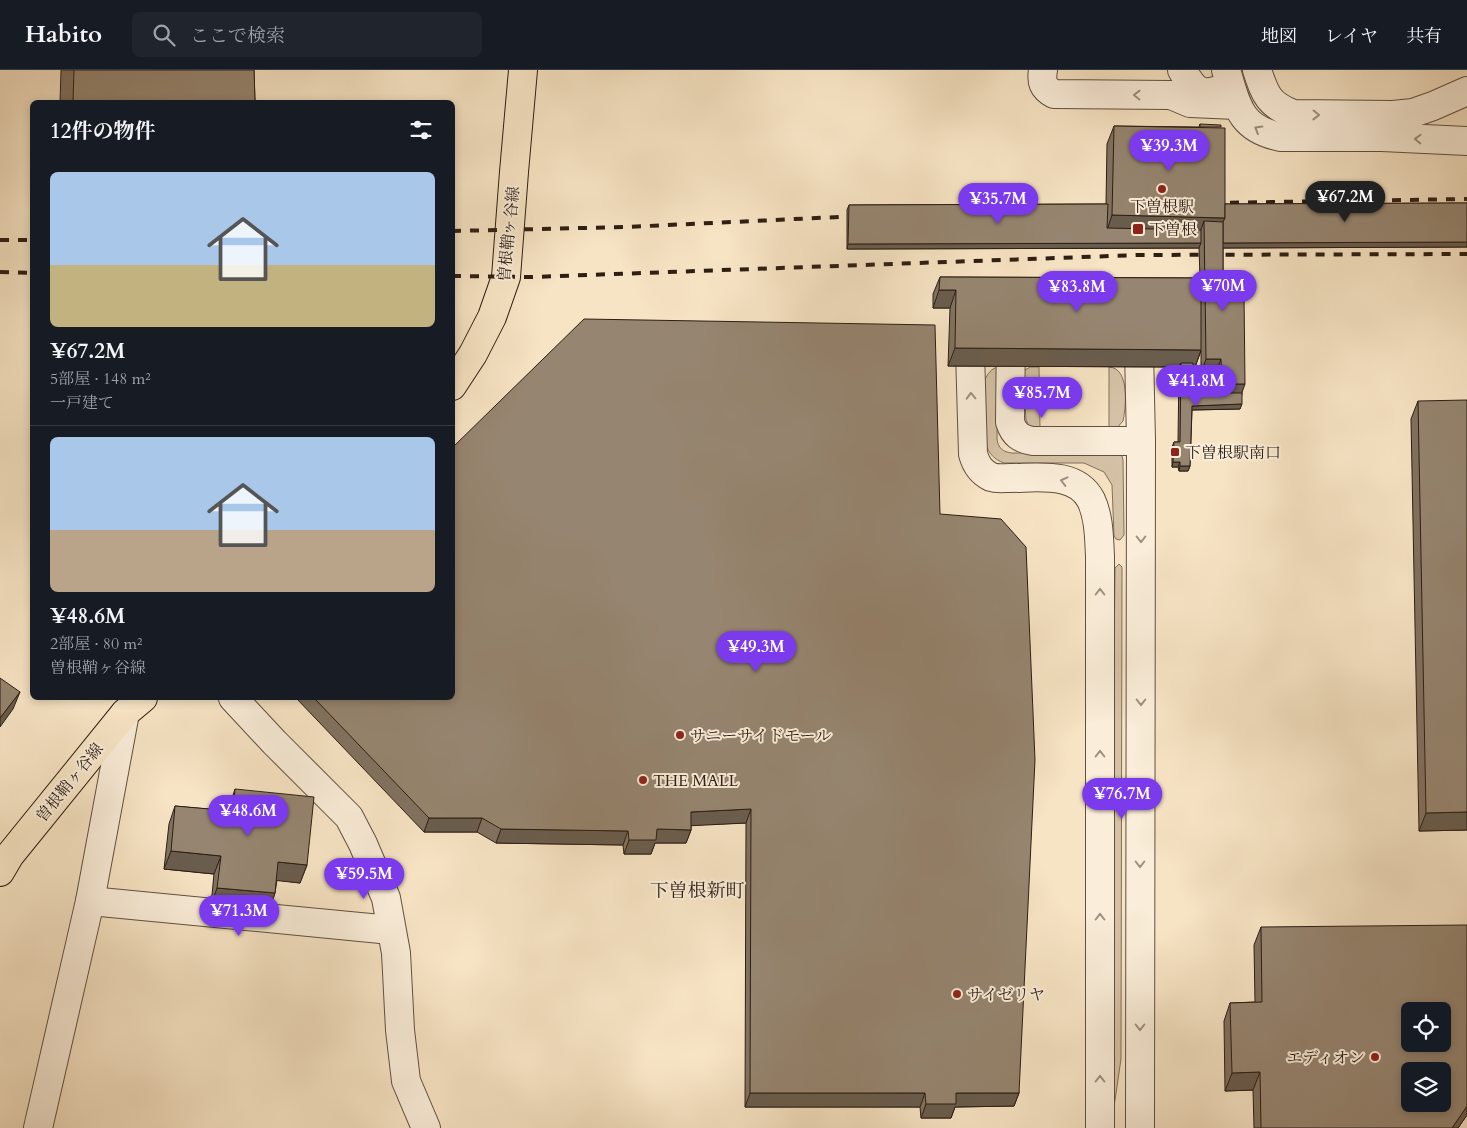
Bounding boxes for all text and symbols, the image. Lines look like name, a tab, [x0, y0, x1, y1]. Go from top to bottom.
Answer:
search box	[132, 12, 482, 57]
text: Habito	[25, 18, 102, 51]
icon: search	[150, 21, 178, 49]
text: ここで検索	[190, 23, 285, 49]
text: 地図	[1261, 24, 1297, 49]
text: レイヤ	[1325, 24, 1378, 49]
text: 共有	[1406, 24, 1442, 49]
one-way arrow	[1133, 90, 1140, 100]
one-way arrow	[1312, 110, 1320, 120]
icon: filters	[407, 116, 435, 144]
text: 12件の物件	[50, 117, 156, 146]
one-way arrow	[1254, 125, 1263, 135]
pin: ¥39.3M	[1128, 129, 1210, 172]
one-way arrow	[1414, 133, 1422, 144]
text: ¥39.3M	[1140, 135, 1198, 157]
pin: ¥67.2M	[1304, 180, 1386, 223]
pin: ¥35.7M	[957, 182, 1039, 225]
marker: 下曽根駅	[1156, 183, 1168, 195]
street label: 曽根鞘ヶ谷線	[493, 185, 525, 283]
text: ¥67.2M	[1316, 186, 1374, 208]
text: ¥35.7M	[969, 188, 1027, 210]
place label: 下曽根駅	[1130, 196, 1194, 218]
icon: home	[198, 204, 288, 294]
place label: 下曽根	[1149, 219, 1197, 241]
marker: 下曽根	[1131, 222, 1145, 236]
pin: ¥83.8M	[1036, 270, 1118, 313]
pin: ¥70M	[1193, 270, 1253, 312]
text: ¥70M	[1201, 275, 1245, 297]
text: ¥83.8M	[1048, 276, 1106, 298]
text: ¥67.2M	[50, 337, 126, 366]
pin: ¥41.8M	[1155, 364, 1237, 407]
text: 5部屋 · 148 m²	[50, 368, 151, 390]
text: ¥41.8M	[1167, 370, 1225, 392]
pin: ¥85.7M	[1001, 376, 1083, 419]
text: ¥85.7M	[1013, 382, 1071, 404]
text: 一戸建て	[50, 392, 114, 414]
one-way arrow	[966, 392, 977, 400]
place label: 下曽根駅南口	[1185, 442, 1281, 464]
marker: 下曽根駅南口	[1169, 446, 1181, 458]
icon: home	[198, 470, 288, 560]
one-way arrow	[1061, 476, 1069, 486]
one-way arrow	[1136, 536, 1146, 543]
one-way arrow	[1095, 588, 1105, 596]
text: ¥48.6M	[50, 602, 126, 631]
pin: ¥49.3M	[715, 630, 797, 673]
text: 2部屋 · 80 m²	[50, 633, 142, 655]
text: ¥49.3M	[727, 636, 785, 658]
text: 曽根鞘ヶ谷線	[50, 657, 146, 679]
one-way arrow	[1136, 698, 1146, 706]
place label: サニーサイドモール	[690, 725, 831, 747]
marker: サニーサイドモール	[674, 729, 686, 741]
street label: 曽根鞘ヶ谷線	[31, 738, 109, 827]
one-way arrow	[1095, 750, 1105, 758]
place label: THE MALL	[653, 770, 738, 792]
marker: THE MALL	[637, 774, 649, 786]
pin: ¥76.7M	[1081, 778, 1163, 820]
text: ¥76.7M	[1093, 783, 1151, 805]
pin: ¥48.6M	[207, 794, 289, 837]
text: ¥48.6M	[219, 800, 277, 822]
pin: ¥59.5M	[323, 858, 405, 900]
one-way arrow	[1135, 860, 1145, 868]
text: ¥59.5M	[335, 863, 393, 885]
district label: 下曽根新町	[649, 878, 745, 904]
pin: ¥71.3M	[198, 894, 280, 937]
text: ¥71.3M	[210, 900, 268, 922]
one-way arrow	[1095, 913, 1105, 920]
place label: サイゼリヤ	[967, 984, 1045, 1006]
marker: サイゼリヤ	[951, 988, 963, 1000]
map controls	[1401, 1002, 1451, 1112]
button: locate	[1401, 1002, 1451, 1052]
one-way arrow	[1135, 1023, 1145, 1031]
place label: エディオン	[1286, 1047, 1365, 1069]
marker: エディオン	[1369, 1051, 1381, 1063]
button: layers	[1401, 1062, 1451, 1112]
one-way arrow	[1095, 1075, 1105, 1083]

